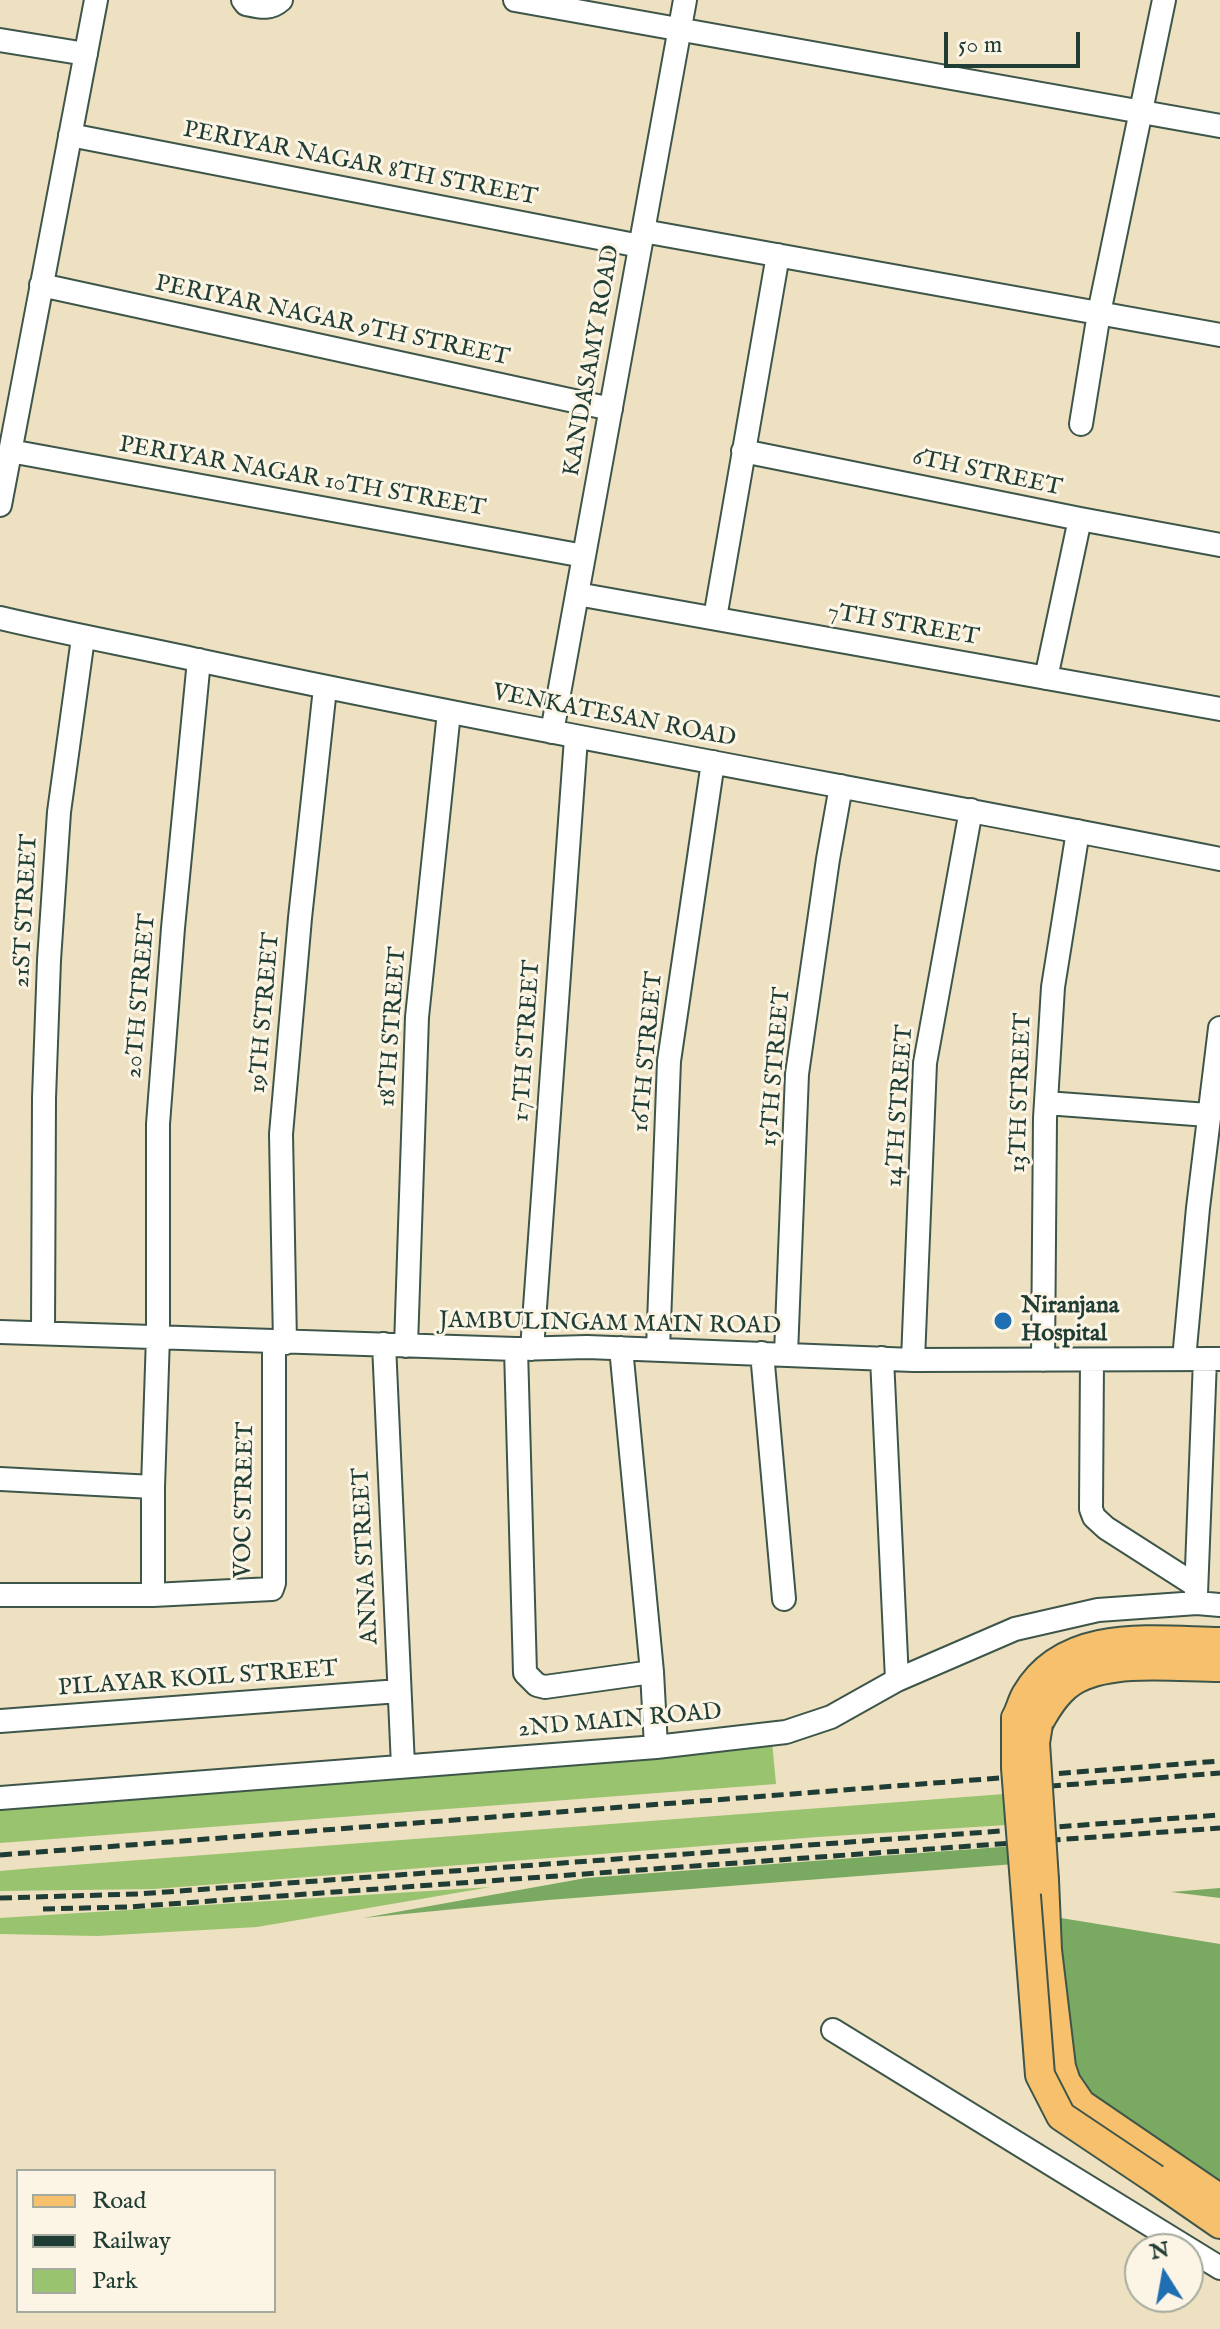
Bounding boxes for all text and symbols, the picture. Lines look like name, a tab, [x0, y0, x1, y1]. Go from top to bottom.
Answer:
scale bar	[948, 16, 1084, 66]
text: 50 m	[958, 30, 1002, 61]
street label: PERIYAR NAGAR 8TH STREET	[180, 116, 540, 214]
street label: KANDASAMY ROAD	[558, 243, 628, 479]
street label: PERIYAR NAGAR 9TH STREET	[152, 270, 512, 374]
street label: PERIYAR NAGAR 10TH STREET	[117, 432, 487, 524]
street label: 6TH STREET	[910, 444, 1064, 504]
street label: 7TH STREET	[825, 599, 981, 653]
street label: VENKATESAN ROAD	[490, 679, 738, 755]
street label: 21ST STREET	[9, 833, 45, 989]
street label: 20TH STREET	[120, 913, 164, 1079]
street label: 19TH STREET	[245, 931, 287, 1095]
street label: 18TH STREET	[374, 946, 414, 1108]
street label: 17TH STREET	[508, 959, 548, 1123]
street label: 16TH STREET	[628, 971, 670, 1133]
street label: 15TH STREET	[756, 986, 798, 1148]
street label: 13TH STREET	[1005, 1013, 1039, 1173]
street label: 14TH STREET	[881, 1024, 921, 1188]
place label: Niranjana Hospital	[1021, 1293, 1119, 1349]
street label: JAMBULINGAM MAIN ROAD	[439, 1308, 781, 1342]
marker: Niranjana Hospital	[992, 1310, 1014, 1332]
street label: VOC STREET	[230, 1422, 262, 1578]
street label: ANNA STREET	[348, 1467, 386, 1645]
street label: PILAYAR KOIL STREET	[57, 1656, 339, 1704]
street label: 2ND MAIN ROAD	[517, 1699, 723, 1745]
legend	[16, 2169, 276, 2313]
text: Road	[92, 2186, 146, 2217]
text: Railway	[92, 2226, 171, 2257]
north arrow	[1124, 2233, 1204, 2313]
text: N	[1148, 2236, 1172, 2267]
text: Park	[92, 2266, 138, 2297]

